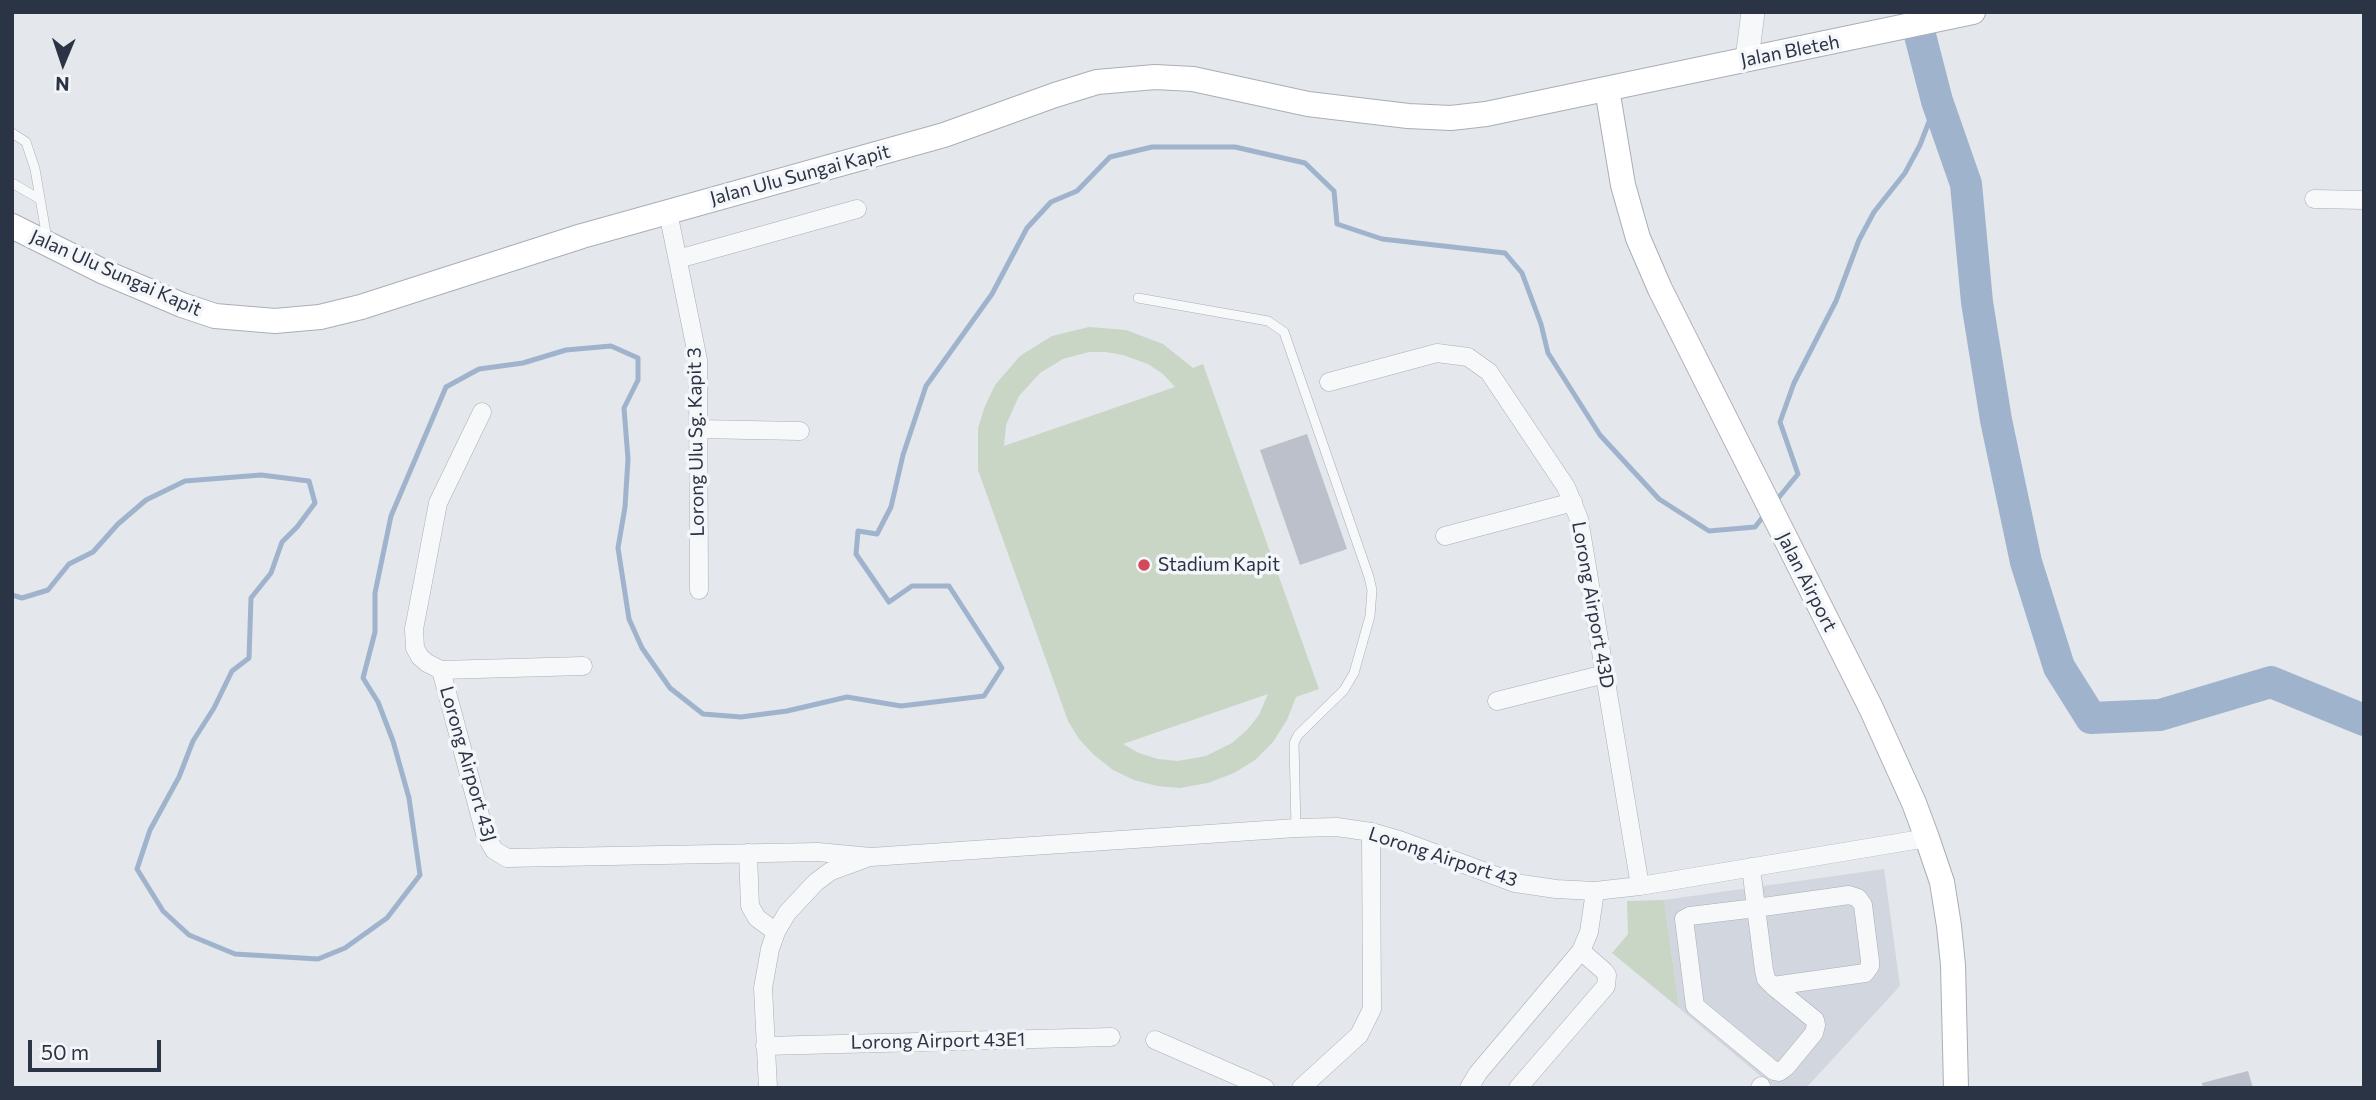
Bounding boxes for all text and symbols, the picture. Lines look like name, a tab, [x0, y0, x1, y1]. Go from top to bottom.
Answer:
north arrow	[28, 28, 98, 98]
street label: Jalan Bleteh	[1739, 30, 1841, 72]
text: N	[55, 73, 70, 96]
street label: Jalan Ulu Sungai Kapit	[707, 140, 893, 210]
street label: Jalan Ulu Sungai Kapit	[27, 225, 205, 321]
street label: Lorong Ulu Sg. Kapit 3	[683, 347, 709, 537]
street label: Lorong Airport 43D	[1567, 520, 1619, 690]
street label: Jalan Airport	[1772, 529, 1842, 635]
place label: Stadium Kapit	[1158, 554, 1280, 576]
marker: Stadium Kapit	[1136, 557, 1152, 573]
street label: Lorong Airport 43J	[435, 684, 501, 844]
street label: Lorong Airport 43	[1366, 822, 1520, 892]
scale bar	[32, 1026, 164, 1070]
street label: Lorong Airport 43E1	[851, 1028, 1025, 1054]
text: 50 m	[41, 1039, 89, 1064]

